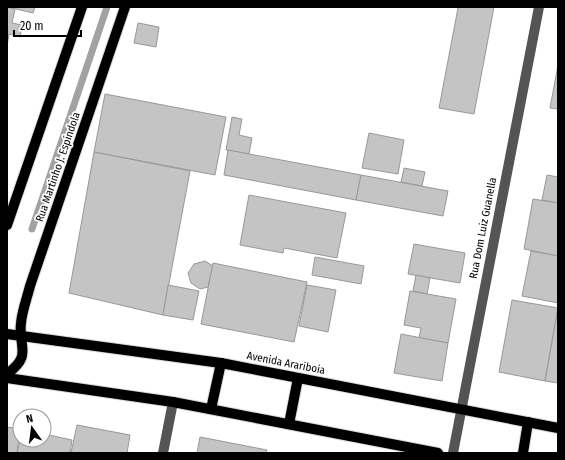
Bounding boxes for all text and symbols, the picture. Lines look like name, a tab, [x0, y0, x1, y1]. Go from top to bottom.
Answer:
scale bar	[14, 12, 81, 38]
text: 20 m	[20, 19, 44, 33]
street label: Rua Martinho J. Espíndola	[33, 110, 83, 224]
street label: Rua Dom Luiz Guanella	[467, 176, 499, 280]
street label: Avenida Arariboia	[246, 349, 326, 377]
north arrow	[12, 408, 52, 448]
text: N	[25, 412, 34, 426]

